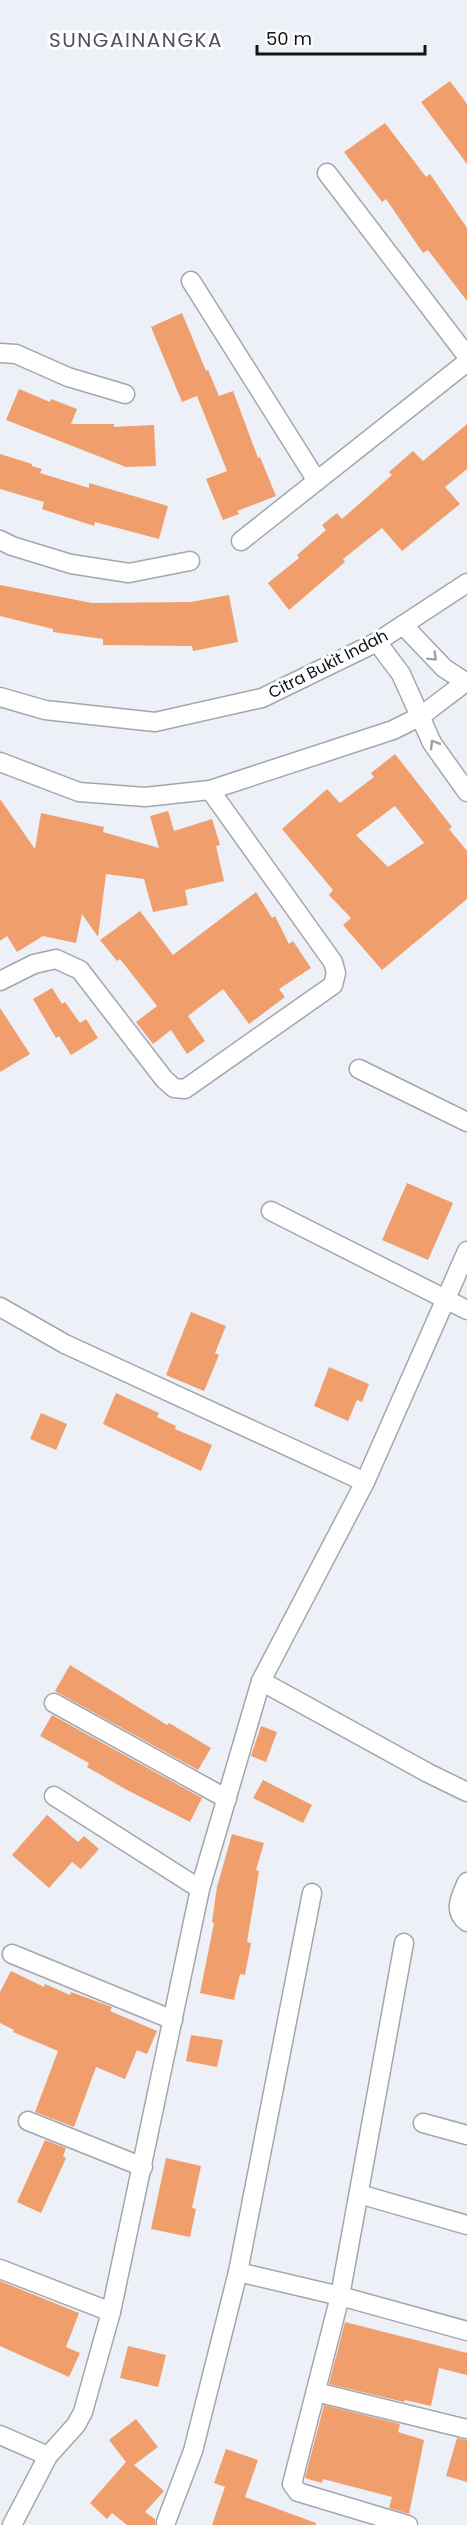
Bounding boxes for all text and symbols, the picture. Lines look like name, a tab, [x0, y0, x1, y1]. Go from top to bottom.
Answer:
scale bar	[257, 18, 425, 56]
district label: SUNGAINANGKA	[49, 26, 223, 54]
text: 50 m	[266, 26, 312, 51]
street label: Citra Bukit Indah	[264, 624, 392, 704]
one-way arrow	[426, 650, 437, 660]
one-way arrow	[430, 740, 441, 750]

